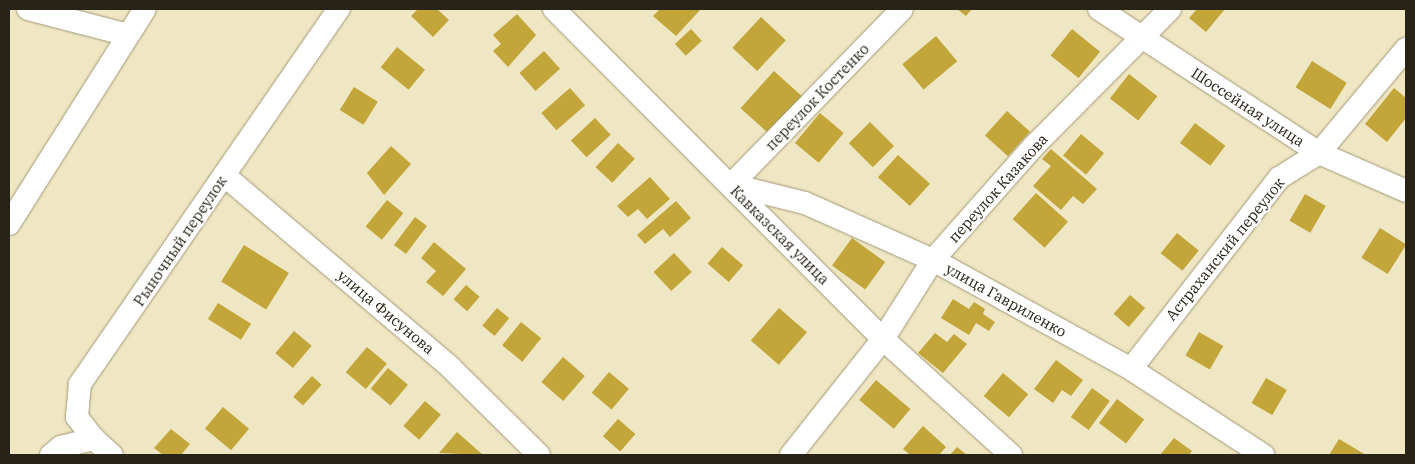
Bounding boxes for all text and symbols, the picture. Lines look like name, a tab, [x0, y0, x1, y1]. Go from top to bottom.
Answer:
street label: переулок Костенко	[761, 40, 873, 154]
street label: Шоссейная улица	[1188, 64, 1308, 150]
street label: переулок Казакова	[944, 130, 1052, 246]
street label: Рыночный переулок	[130, 172, 230, 310]
street label: Астраханский переулок	[1162, 174, 1288, 324]
street label: Кавказская улица	[727, 182, 833, 288]
street label: улица Гавриленко	[942, 259, 1070, 341]
street label: улица Фисунова	[334, 266, 438, 358]

